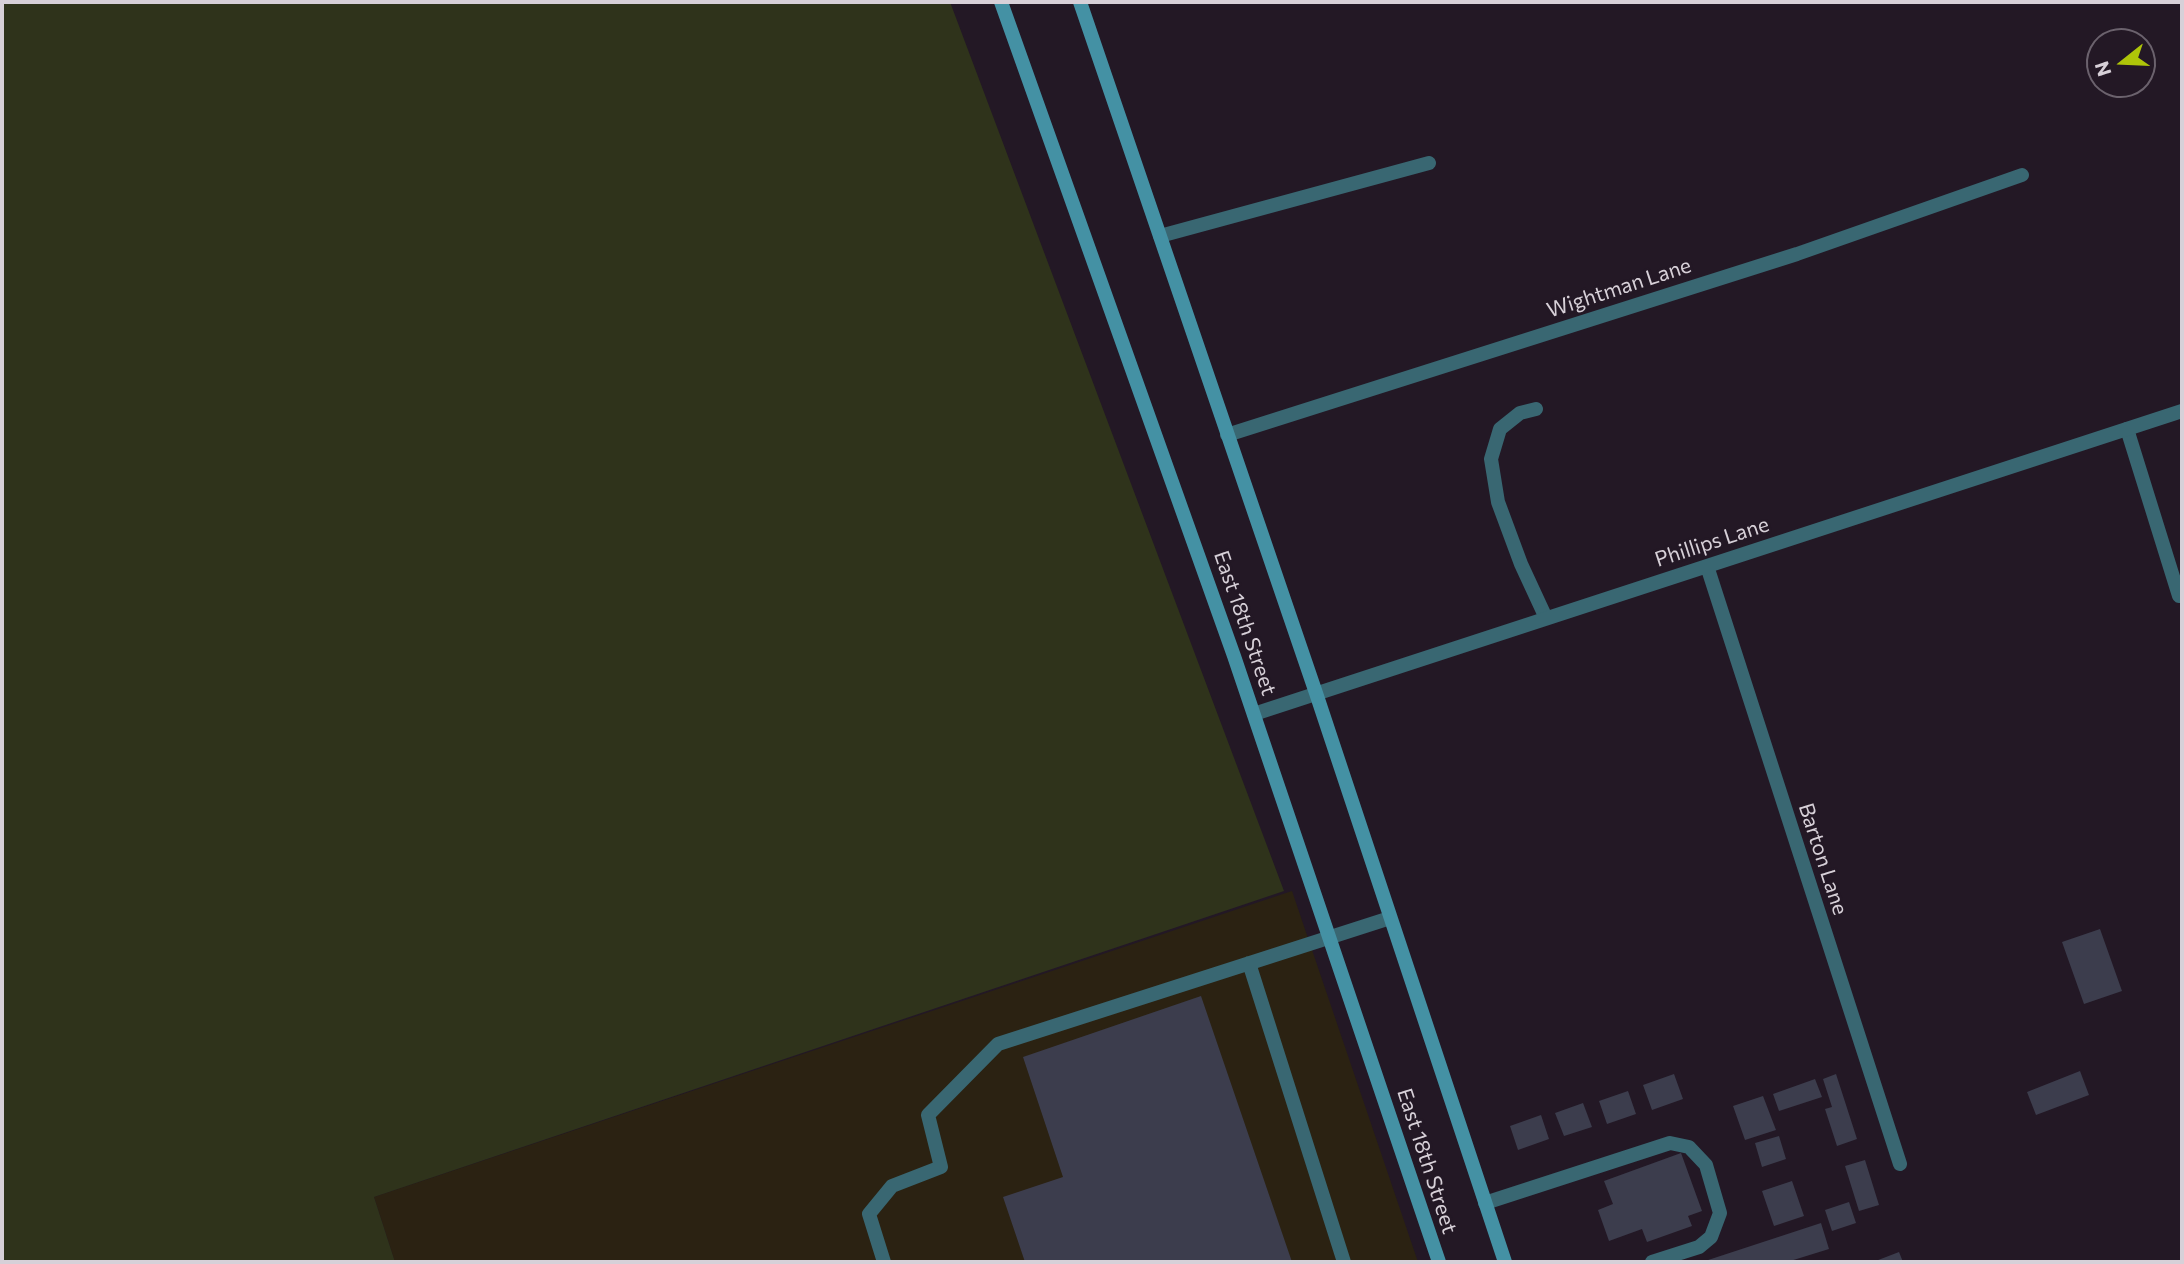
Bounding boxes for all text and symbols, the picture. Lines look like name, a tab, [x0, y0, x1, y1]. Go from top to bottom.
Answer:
north arrow	[2086, 28, 2156, 98]
text: N	[2089, 59, 2116, 79]
street label: Wightman Lane	[1544, 253, 1694, 323]
street label: Phillips Lane	[1652, 512, 1772, 572]
street label: East 18th Street	[1208, 547, 1282, 699]
street label: Barton Lane	[1793, 800, 1853, 918]
street label: East 18th Street	[1392, 1085, 1462, 1237]

